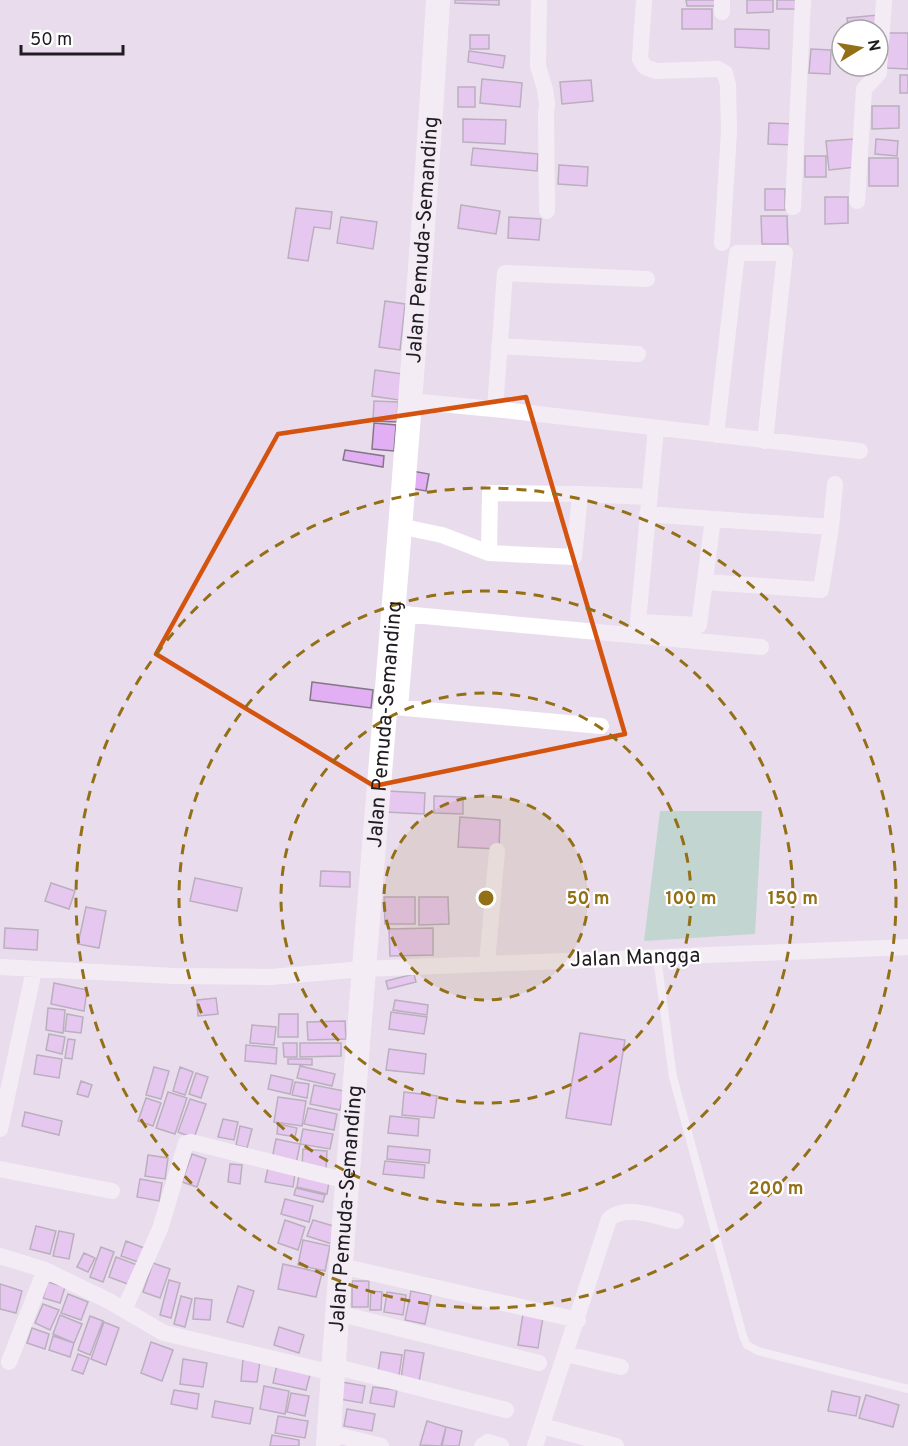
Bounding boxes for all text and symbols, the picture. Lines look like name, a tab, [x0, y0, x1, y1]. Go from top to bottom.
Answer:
scale bar	[21, 18, 123, 56]
north arrow	[830, 18, 890, 78]
text: 50 m	[30, 29, 72, 52]
text: N	[862, 38, 884, 53]
street label: Jalan Pemuda-Semanding	[401, 115, 446, 364]
street label: Jalan Pemuda-Semanding	[362, 600, 409, 849]
centre of rings	[476, 888, 496, 908]
text: 50 m	[566, 888, 610, 911]
text: 100 m	[665, 888, 717, 911]
text: 150 m	[768, 888, 818, 911]
street label: Jalan Mangga	[569, 943, 701, 974]
street label: Jalan Pemuda-Semanding	[324, 1084, 370, 1333]
text: 200 m	[748, 1178, 804, 1201]

